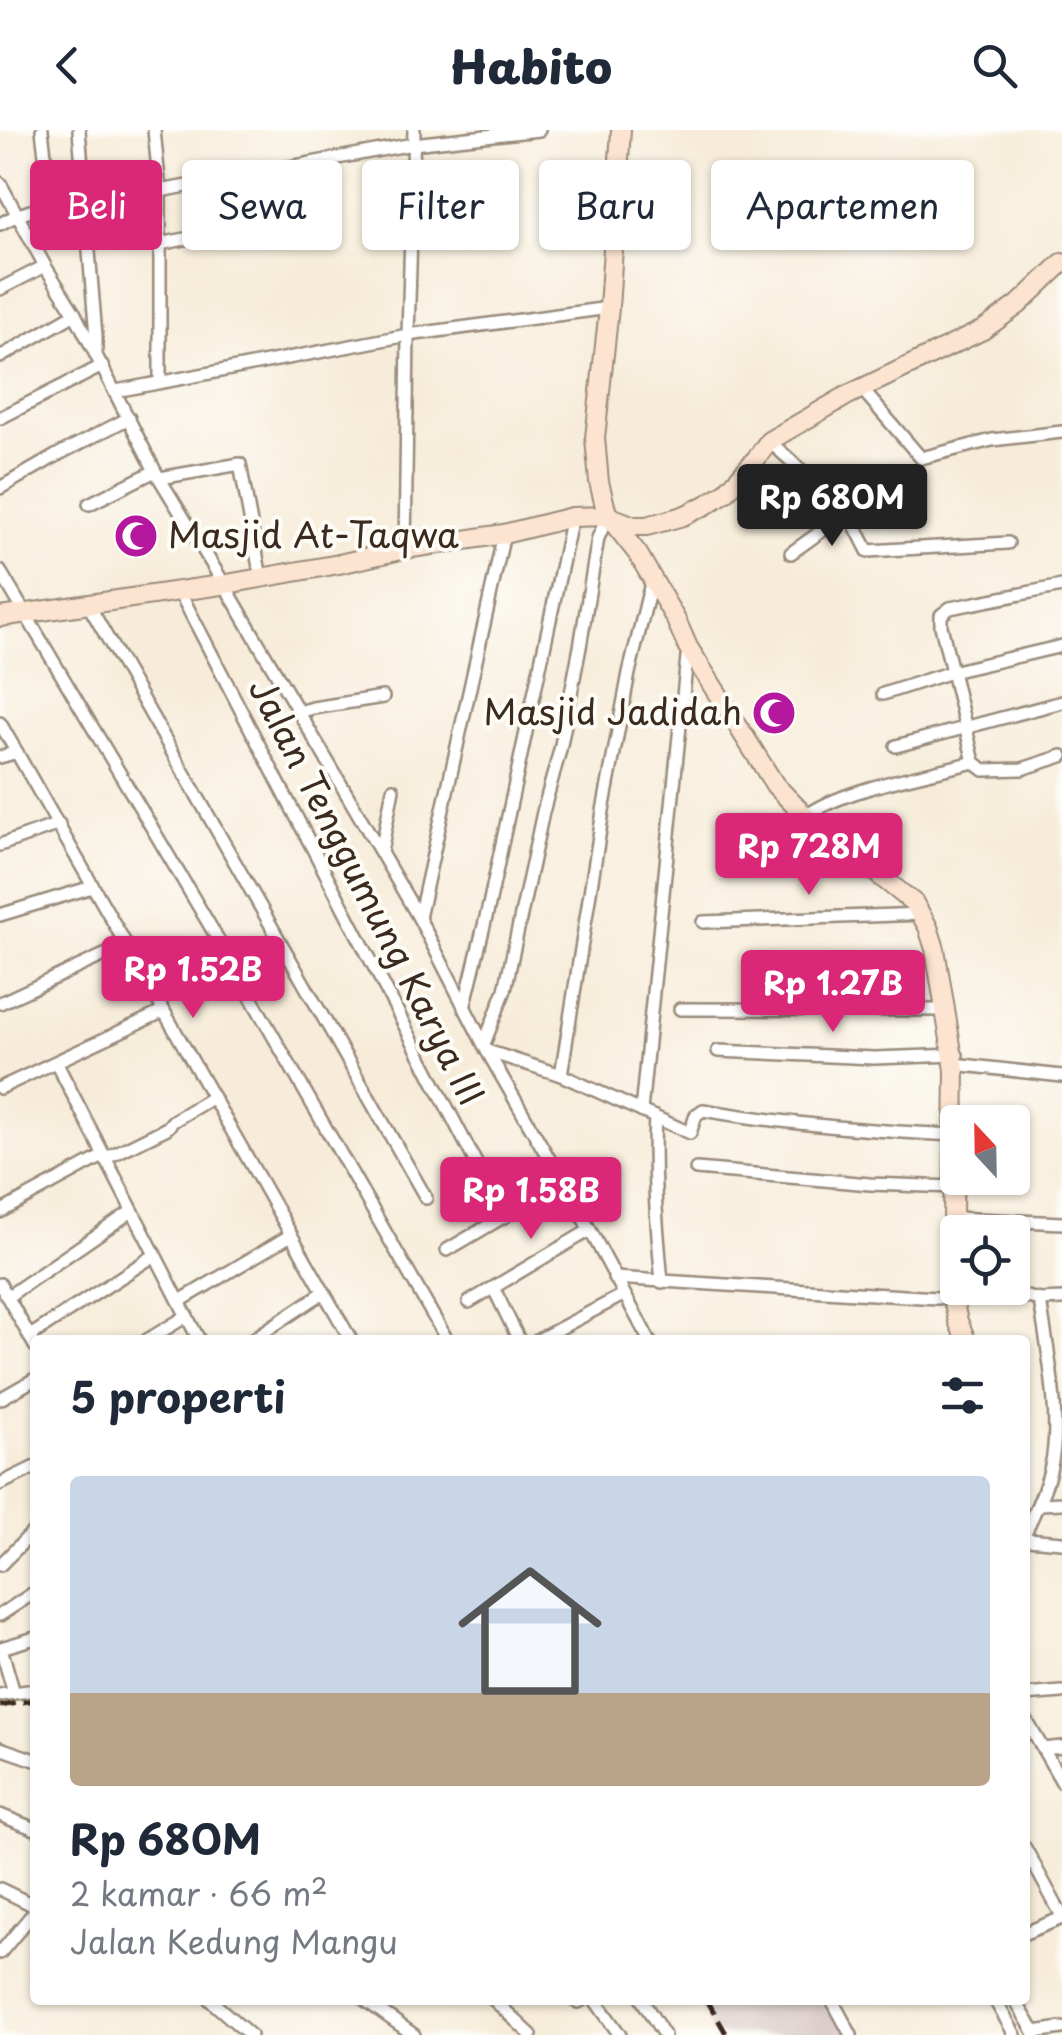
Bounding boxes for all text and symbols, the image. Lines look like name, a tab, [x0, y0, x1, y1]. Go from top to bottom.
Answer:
text: Habito	[450, 31, 612, 99]
icon: back	[40, 38, 95, 93]
icon: search	[967, 38, 1022, 93]
chip: Beli	[30, 160, 162, 250]
chip: Sewa	[182, 160, 342, 250]
chip: Filter	[362, 160, 519, 250]
chip: Baru	[539, 160, 691, 250]
chip: Apartemen	[711, 160, 974, 250]
pin: Rp 680M	[740, 464, 924, 549]
text: Rp 680M	[759, 472, 905, 520]
place label: Masjid At-Taqwa	[168, 507, 459, 560]
mosque icon: Masjid At-Taqwa	[113, 513, 159, 559]
street label: Jalan Tenggumung Karya III	[237, 668, 499, 1114]
place label: Masjid Jadidah	[484, 684, 742, 737]
mosque icon: Masjid Jadidah	[751, 690, 797, 736]
pin: Rp 728M	[717, 813, 901, 898]
text: Rp 728M	[737, 821, 881, 869]
pin: Rp 1.52B	[90, 936, 296, 1021]
text: Rp 1.52B	[124, 944, 262, 992]
pin: Rp 1.27B	[730, 950, 936, 1035]
text: Rp 1.27B	[763, 958, 903, 1006]
north arrow	[940, 1105, 1030, 1195]
map controls	[940, 1105, 1030, 1305]
pin: Rp 1.58B	[428, 1157, 634, 1242]
text: Rp 1.58B	[462, 1165, 600, 1213]
button: locate	[940, 1215, 1030, 1305]
text: 5 properti	[70, 1364, 285, 1427]
icon: filters	[935, 1368, 990, 1423]
icon: home	[440, 1541, 620, 1721]
text: Rp 680M	[70, 1806, 261, 1869]
text: 2 kamar · 66 m²	[70, 1869, 328, 1917]
text: Jalan Kedung Mangu	[70, 1917, 398, 1965]

